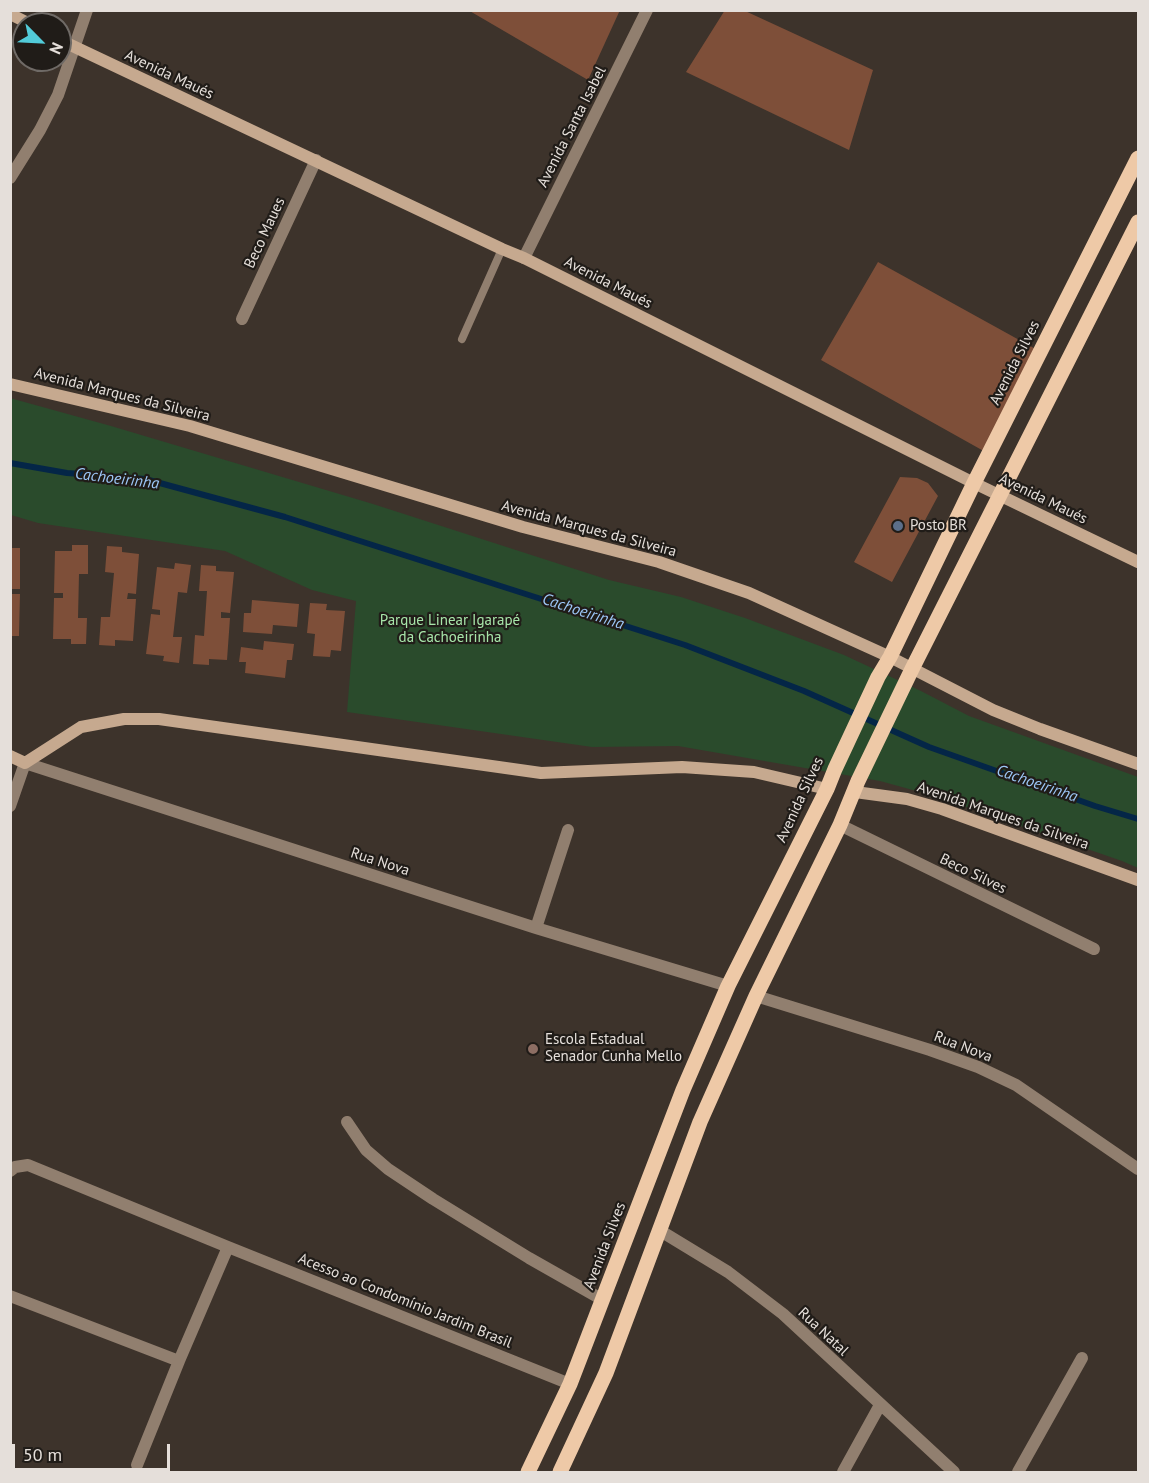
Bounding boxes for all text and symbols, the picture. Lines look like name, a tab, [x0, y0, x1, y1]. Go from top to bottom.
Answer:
north arrow	[12, 12, 72, 72]
text: N	[45, 40, 68, 57]
street label: Avenida Maués	[122, 47, 216, 103]
street label: Avenida Santa Isabel	[534, 64, 610, 190]
street label: Beco Maues	[241, 195, 289, 271]
street label: Avenida Maués	[561, 253, 655, 313]
street label: Avenida Silves	[986, 318, 1044, 408]
street label: Avenida Marques da Silveira	[32, 364, 212, 426]
water label: Cachoeirinha	[74, 464, 160, 494]
street label: Avenida Maués	[996, 470, 1090, 528]
street label: Avenida Marques da Silveira	[500, 497, 678, 561]
place label: Posto BR	[910, 517, 967, 535]
marker: Posto BR	[891, 519, 905, 533]
water label: Cachoeirinha	[540, 590, 626, 634]
park label: Parque Linear Igarapé da Cachoeirinha	[380, 612, 520, 647]
street label: Avenida Silves	[772, 754, 828, 846]
water label: Cachoeirinha	[994, 761, 1080, 807]
street label: Avenida Marques da Silveira	[915, 778, 1091, 854]
street label: Rua Nova	[348, 844, 412, 880]
street label: Beco Silves	[937, 850, 1009, 898]
street label: Rua Nova	[931, 1028, 995, 1066]
place label: Escola Estadual Senador Cunha Mello	[545, 1031, 682, 1066]
marker: Escola Estadual Senador Cunha Mello	[526, 1042, 540, 1056]
street label: Avenida Silves	[580, 1200, 630, 1292]
street label: Acesso ao Condomínio Jardim Brasil	[296, 1250, 514, 1352]
street label: Rua Natal	[794, 1304, 852, 1360]
scale bar	[15, 1432, 172, 1470]
text: 50 m	[23, 1443, 62, 1466]

